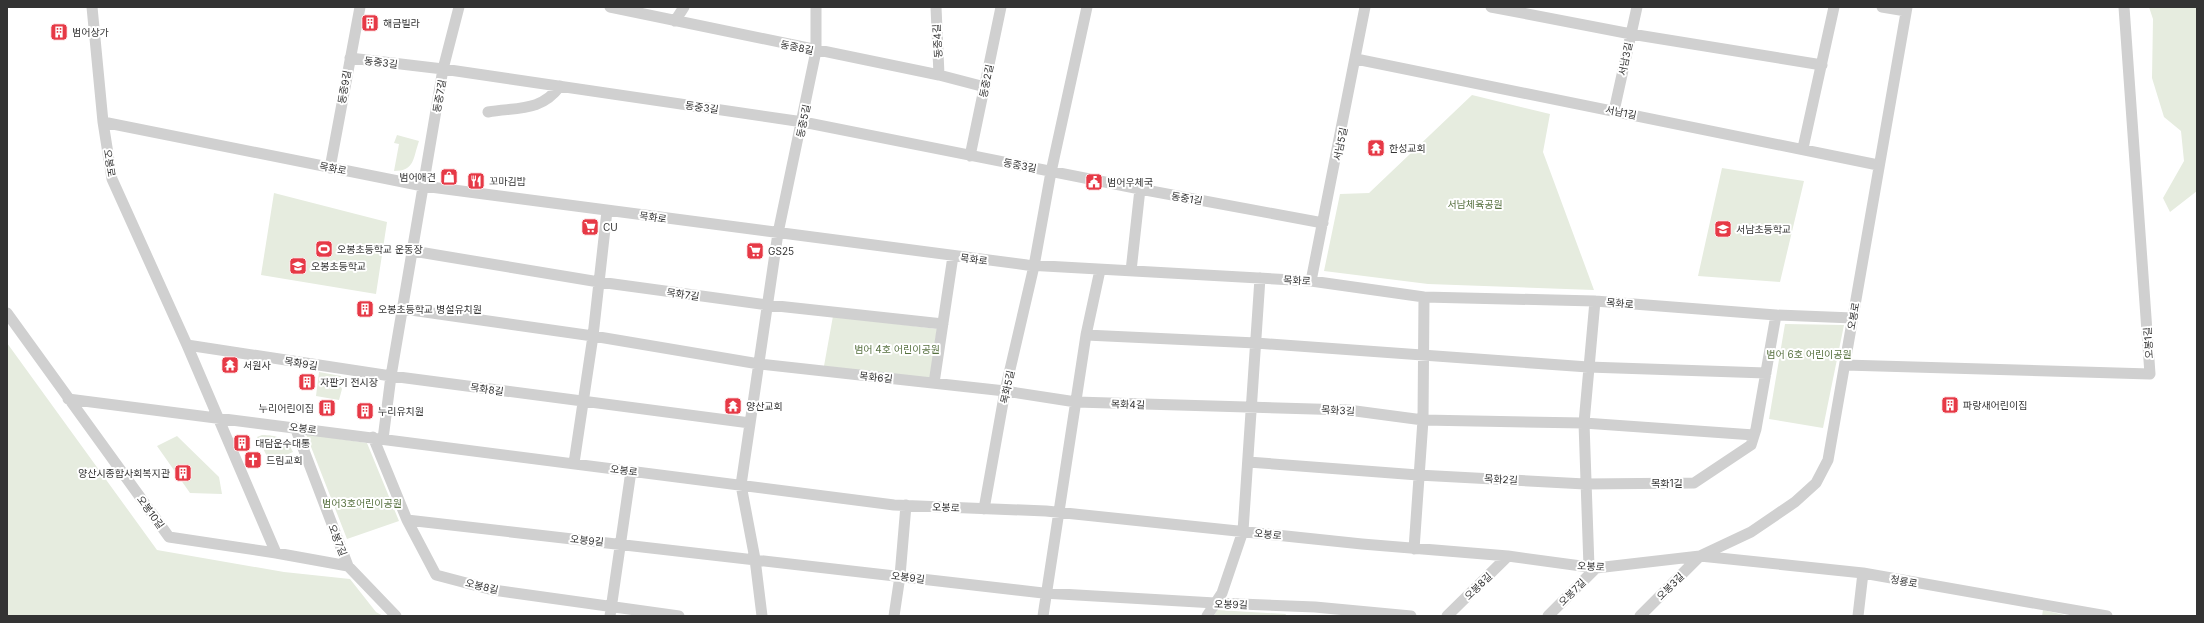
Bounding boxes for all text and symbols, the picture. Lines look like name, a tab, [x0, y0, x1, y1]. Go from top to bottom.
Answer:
building icon: 해금빌라	[360, 13, 380, 33]
place label: 해금빌라	[383, 17, 421, 29]
building icon: 범어상가	[49, 22, 69, 42]
street label: 동중4길	[930, 24, 944, 58]
place label: 범어상가	[72, 26, 109, 38]
street label: 동중8길	[779, 38, 815, 56]
street label: 서남3길	[1616, 41, 1634, 77]
street label: 동중3길	[364, 54, 398, 70]
street label: 동중2길	[977, 63, 995, 99]
street label: 동중9길	[335, 69, 353, 105]
street label: 동중7길	[430, 79, 448, 113]
street label: 동중3길	[684, 99, 720, 115]
street label: 동중5길	[794, 103, 812, 139]
street label: 서남1길	[1604, 103, 1638, 121]
street label: 서남5길	[1331, 126, 1349, 162]
temple icon: 한성교회	[1366, 138, 1386, 158]
place label: 한성교회	[1389, 142, 1426, 154]
street label: 오봉로	[102, 148, 118, 178]
street label: 동중3길	[1002, 156, 1038, 174]
street label: 목화로	[318, 159, 348, 177]
shop icon: 범어애견	[439, 167, 459, 187]
place label: 범어애견	[399, 171, 436, 183]
restaurant icon: 꼬마김밥	[466, 171, 486, 191]
public building icon: 범어우체국	[1084, 172, 1104, 192]
place label: 꼬마김밥	[489, 175, 527, 187]
place label: 범어우체국	[1107, 176, 1153, 188]
street label: 동중1길	[1170, 189, 1204, 207]
park label: 서남체육공원	[1447, 198, 1503, 210]
street label: 목화로	[638, 209, 668, 225]
supermarket icon: CU	[580, 217, 600, 237]
school or university icon: 서남초등학교	[1713, 219, 1733, 239]
place label: CU	[603, 221, 618, 233]
place label: 서남초등학교	[1736, 223, 1791, 235]
sports icon: 오봉초등학교 운동장	[314, 239, 334, 259]
supermarket icon: GS25	[745, 241, 765, 261]
place label: 오봉초등학교 운동장	[337, 243, 423, 255]
place label: GS25	[768, 245, 794, 257]
street label: 목화로	[960, 251, 988, 267]
school or university icon: 오봉초등학교	[288, 256, 308, 276]
place label: 오봉초등학교	[311, 260, 366, 272]
street label: 목화로	[1283, 273, 1311, 287]
street label: 목화7길	[666, 286, 700, 302]
street label: 목화로	[1606, 296, 1634, 310]
building icon: 오봉초등학교 병설유치원	[355, 299, 375, 319]
street label: 오봉로	[1845, 301, 1861, 331]
place label: 오봉초등학교 병설유치원	[378, 303, 482, 315]
street label: 오봉1길	[2141, 327, 2155, 359]
park label: 범어 4호 어린이공원	[854, 343, 940, 355]
park label: 범어 6호 어린이공원	[1766, 348, 1852, 360]
street label: 목화9길	[283, 354, 319, 372]
temple icon: 서원사	[220, 355, 240, 375]
place label: 서원사	[243, 359, 271, 371]
street label: 목화6길	[859, 369, 893, 385]
street label: 목화5길	[998, 369, 1016, 405]
building icon: 자판기 전시장	[297, 372, 317, 392]
place label: 자판기 전시장	[320, 376, 378, 388]
street label: 목화8길	[469, 381, 505, 397]
building icon: 파랑새어린이집	[1940, 395, 1960, 415]
temple icon: 양산교회	[723, 396, 743, 416]
street label: 목화4길	[1111, 397, 1145, 411]
building icon: 누리어린이집	[317, 398, 337, 418]
place label: 파랑새어린이집	[1963, 399, 2027, 411]
place label: 양산교회	[746, 400, 783, 412]
building icon: 누리유치원	[355, 401, 375, 421]
place label: 누리어린이집	[259, 402, 314, 414]
street label: 목화3길	[1321, 403, 1355, 417]
place label: 누리유치원	[378, 405, 424, 417]
street label: 오봉로	[289, 420, 317, 436]
building icon: 대담운수대통	[232, 433, 252, 453]
place label: 대담운수대통	[255, 437, 310, 449]
church icon: 드림교회	[243, 450, 263, 470]
place label: 드림교회	[266, 454, 303, 466]
street label: 오봉로	[610, 462, 638, 478]
building icon: 양산시종합사회복지관	[173, 463, 193, 483]
place label: 양산시종합사회복지관	[78, 467, 171, 479]
street label: 목화2길	[1484, 472, 1518, 486]
street label: 목화1길	[1651, 477, 1683, 489]
street label: 오봉10길	[135, 493, 167, 531]
park label: 범어3호어린이공원	[322, 497, 402, 509]
street label: 오봉로	[932, 501, 960, 513]
street label: 오봉7길	[326, 522, 350, 558]
street label: 오봉로	[1254, 527, 1282, 541]
street label: 오봉9길	[570, 532, 604, 548]
street label: 오봉로	[1577, 559, 1605, 573]
street label: 오봉9길	[890, 569, 926, 585]
street label: 오봉8길	[1462, 570, 1494, 602]
street label: 오봉3길	[1654, 570, 1686, 602]
street label: 청룡로	[1889, 573, 1919, 589]
street label: 오봉8길	[464, 576, 500, 596]
street label: 오봉7길	[1556, 576, 1588, 608]
street label: 오봉9길	[1214, 597, 1248, 611]

